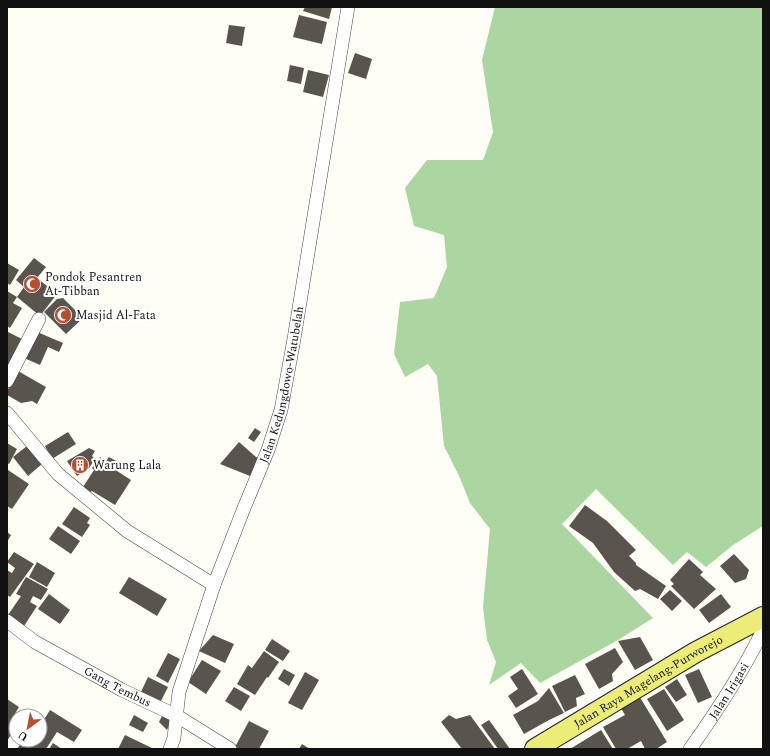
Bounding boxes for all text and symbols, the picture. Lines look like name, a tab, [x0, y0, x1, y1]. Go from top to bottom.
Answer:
place label: Pondok Pesantren At-Tibban	[45, 268, 142, 301]
mosque icon: Pondok Pesantren At-Tibban	[22, 274, 42, 294]
mosque icon: Masjid Al-Fata	[53, 305, 73, 325]
street label: Jalan Kedungdowo-Watubelah	[255, 305, 309, 466]
place label: Masjid Al-Fata	[76, 306, 156, 325]
building icon: Warung Lala	[70, 455, 90, 475]
place label: Warung Lala	[93, 456, 161, 475]
street label: Jalan Raya Magelang-Purworejo	[570, 630, 727, 733]
street label: Jalan Irigasi	[704, 659, 754, 723]
street label: Gang Tembus	[80, 662, 154, 713]
north arrow	[8, 708, 48, 748]
text: U	[15, 726, 31, 746]

